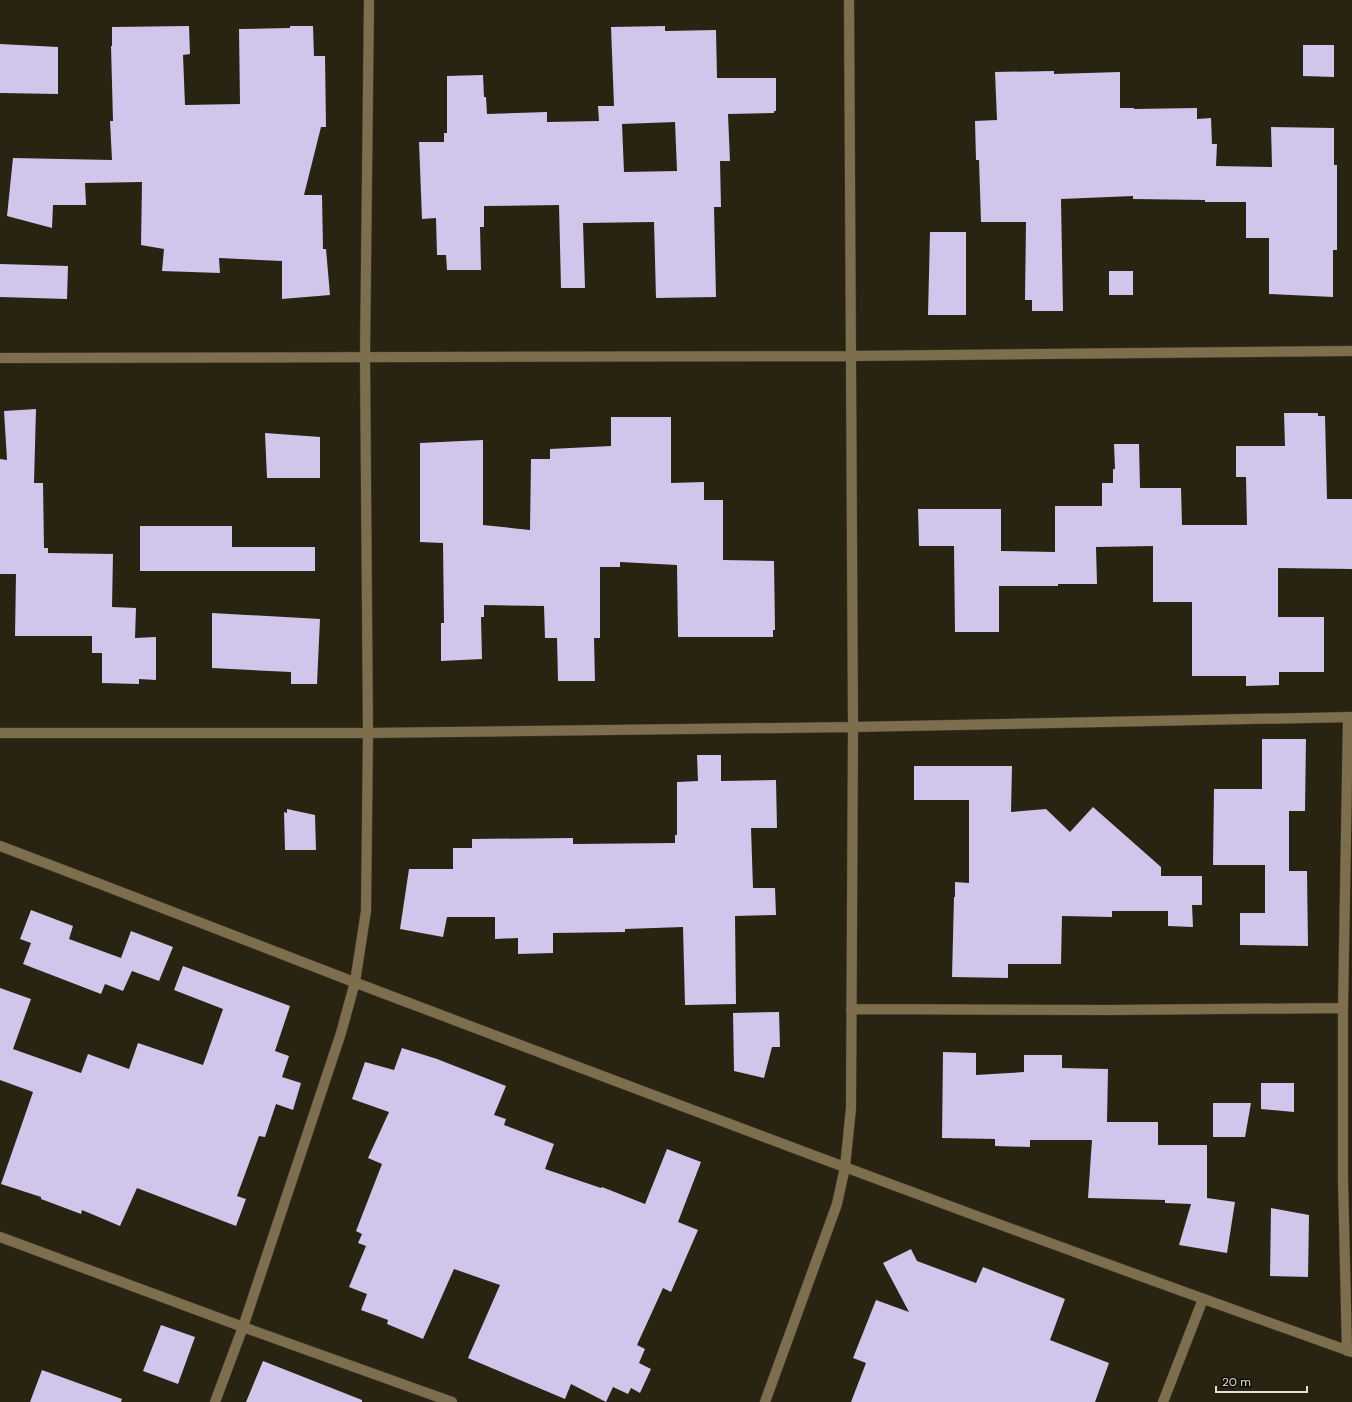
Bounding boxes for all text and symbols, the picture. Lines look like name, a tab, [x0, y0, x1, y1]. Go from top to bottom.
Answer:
scale bar	[1216, 1368, 1307, 1394]
text: 20 m	[1222, 1374, 1251, 1390]

